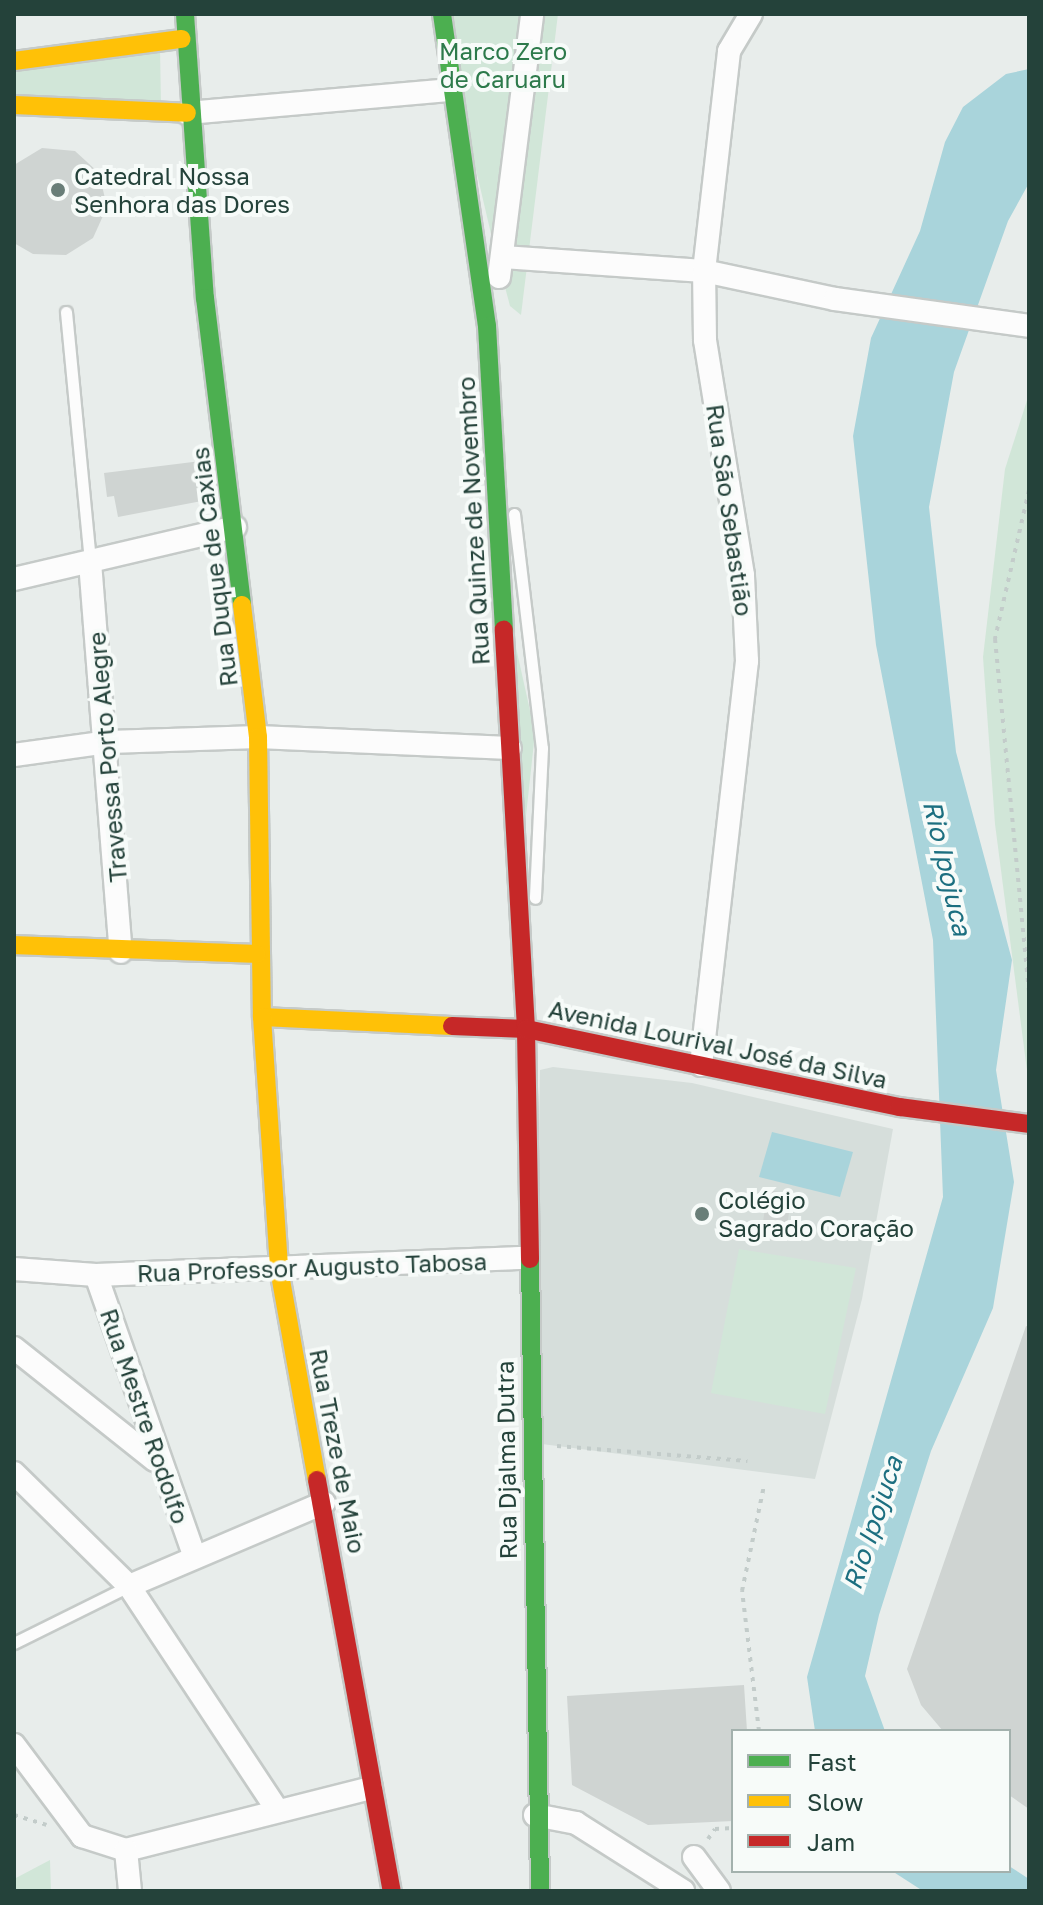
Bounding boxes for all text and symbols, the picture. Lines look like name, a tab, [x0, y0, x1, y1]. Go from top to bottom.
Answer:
park label: Marco Zero de Caruaru	[439, 37, 567, 93]
place label: Catedral Nossa Senhora das Dores	[74, 162, 290, 218]
marker: Catedral Nossa Senhora das Dores	[49, 181, 67, 199]
street label: Rua Quinze de Novembro	[451, 376, 495, 666]
street label: Rua São Sebastião	[701, 402, 759, 618]
street label: Rua Duque de Caxias	[185, 446, 243, 688]
street label: Travessa Porto Alegre	[82, 631, 132, 883]
water label: Rio Ipojuca	[916, 797, 978, 939]
street label: Avenida Lourival José da Silva	[546, 994, 890, 1094]
place label: Colégio Sagrado Coração	[718, 1186, 914, 1242]
marker: Colégio Sagrado Coração	[693, 1205, 711, 1223]
street label: Rua Professor Augusto Tabosa	[136, 1246, 488, 1288]
street label: Rua Mestre Rodolfo	[95, 1305, 195, 1527]
street label: Rua Treze de Maio	[304, 1346, 372, 1556]
street label: Rua Djalma Dutra	[490, 1360, 522, 1560]
water label: Rio Ipojuca	[837, 1453, 909, 1593]
legend	[731, 1729, 1011, 1873]
text: Fast	[807, 1747, 857, 1776]
text: Slow	[807, 1787, 863, 1816]
text: Jam	[807, 1827, 855, 1856]

